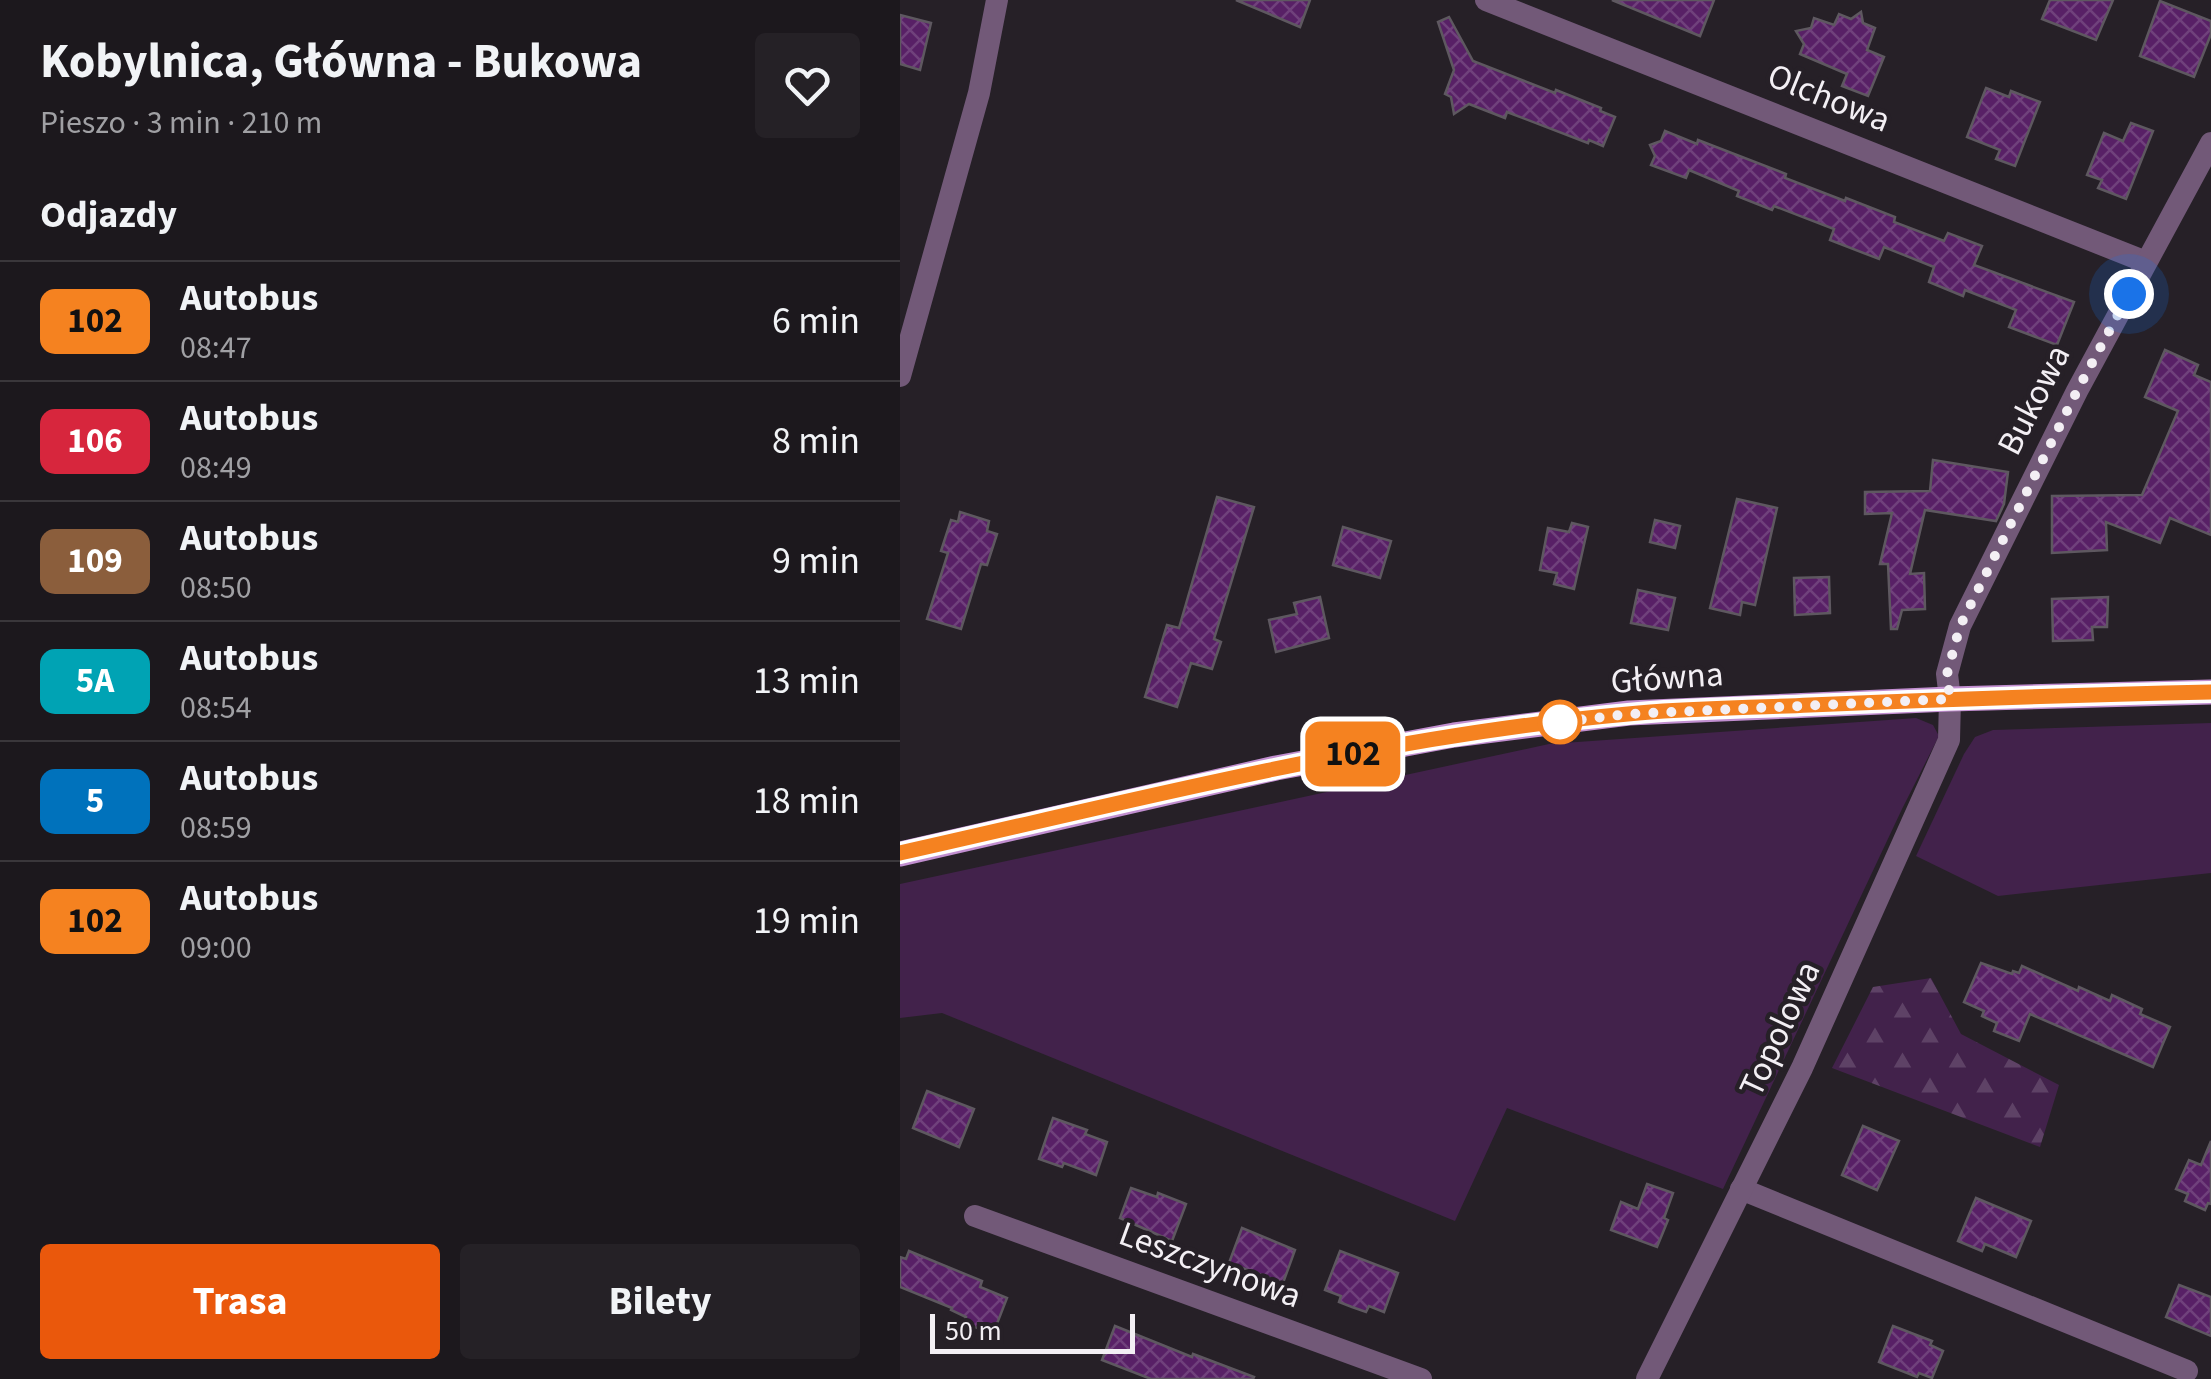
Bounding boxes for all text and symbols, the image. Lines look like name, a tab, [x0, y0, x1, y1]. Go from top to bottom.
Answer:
text: Kobylnica, Główna - Bukowa	[40, 28, 642, 96]
button: heart	[755, 33, 860, 138]
street label: Olchowa	[1760, 51, 1898, 145]
text: Pieszo · 3 min · 210 m	[40, 100, 322, 146]
text: Odjazdy	[40, 188, 177, 242]
your location	[2104, 269, 2154, 319]
text: Autobus	[180, 271, 318, 325]
text: 6 min	[772, 294, 860, 348]
text: 102	[67, 296, 123, 346]
text: 08:47	[180, 325, 252, 371]
street label: Bukowa	[1985, 336, 2083, 464]
text: Autobus	[180, 391, 318, 445]
text: 8 min	[772, 414, 860, 468]
text: 106	[67, 416, 123, 466]
text: 08:49	[180, 445, 252, 491]
text: Autobus	[180, 511, 318, 565]
text: 9 min	[772, 534, 860, 588]
text: 109	[67, 536, 123, 586]
text: 08:50	[180, 565, 252, 611]
text: Autobus	[180, 631, 318, 685]
street label: Główna	[1609, 649, 1725, 707]
text: 13 min	[753, 654, 860, 708]
text: 5A	[76, 656, 114, 706]
text: 08:54	[180, 685, 252, 731]
unlabelled marker	[1539, 701, 1581, 743]
line badge: 102	[1296, 722, 1410, 786]
text: 102	[1325, 729, 1381, 779]
text: Autobus	[180, 751, 318, 805]
text: 18 min	[753, 774, 860, 828]
text: 5	[86, 776, 104, 826]
text: 08:59	[180, 805, 252, 851]
text: Autobus	[180, 871, 318, 925]
text: 19 min	[753, 894, 860, 948]
text: 102	[67, 896, 123, 946]
text: 09:00	[180, 925, 252, 971]
street label: Topolowa	[1727, 953, 1833, 1105]
street label: Leszczynowa	[1112, 1209, 1308, 1321]
button: Trasa	[40, 1244, 440, 1359]
button: Bilety	[460, 1244, 860, 1359]
scale bar	[930, 1309, 1135, 1354]
text: 50 m	[945, 1311, 1002, 1351]

